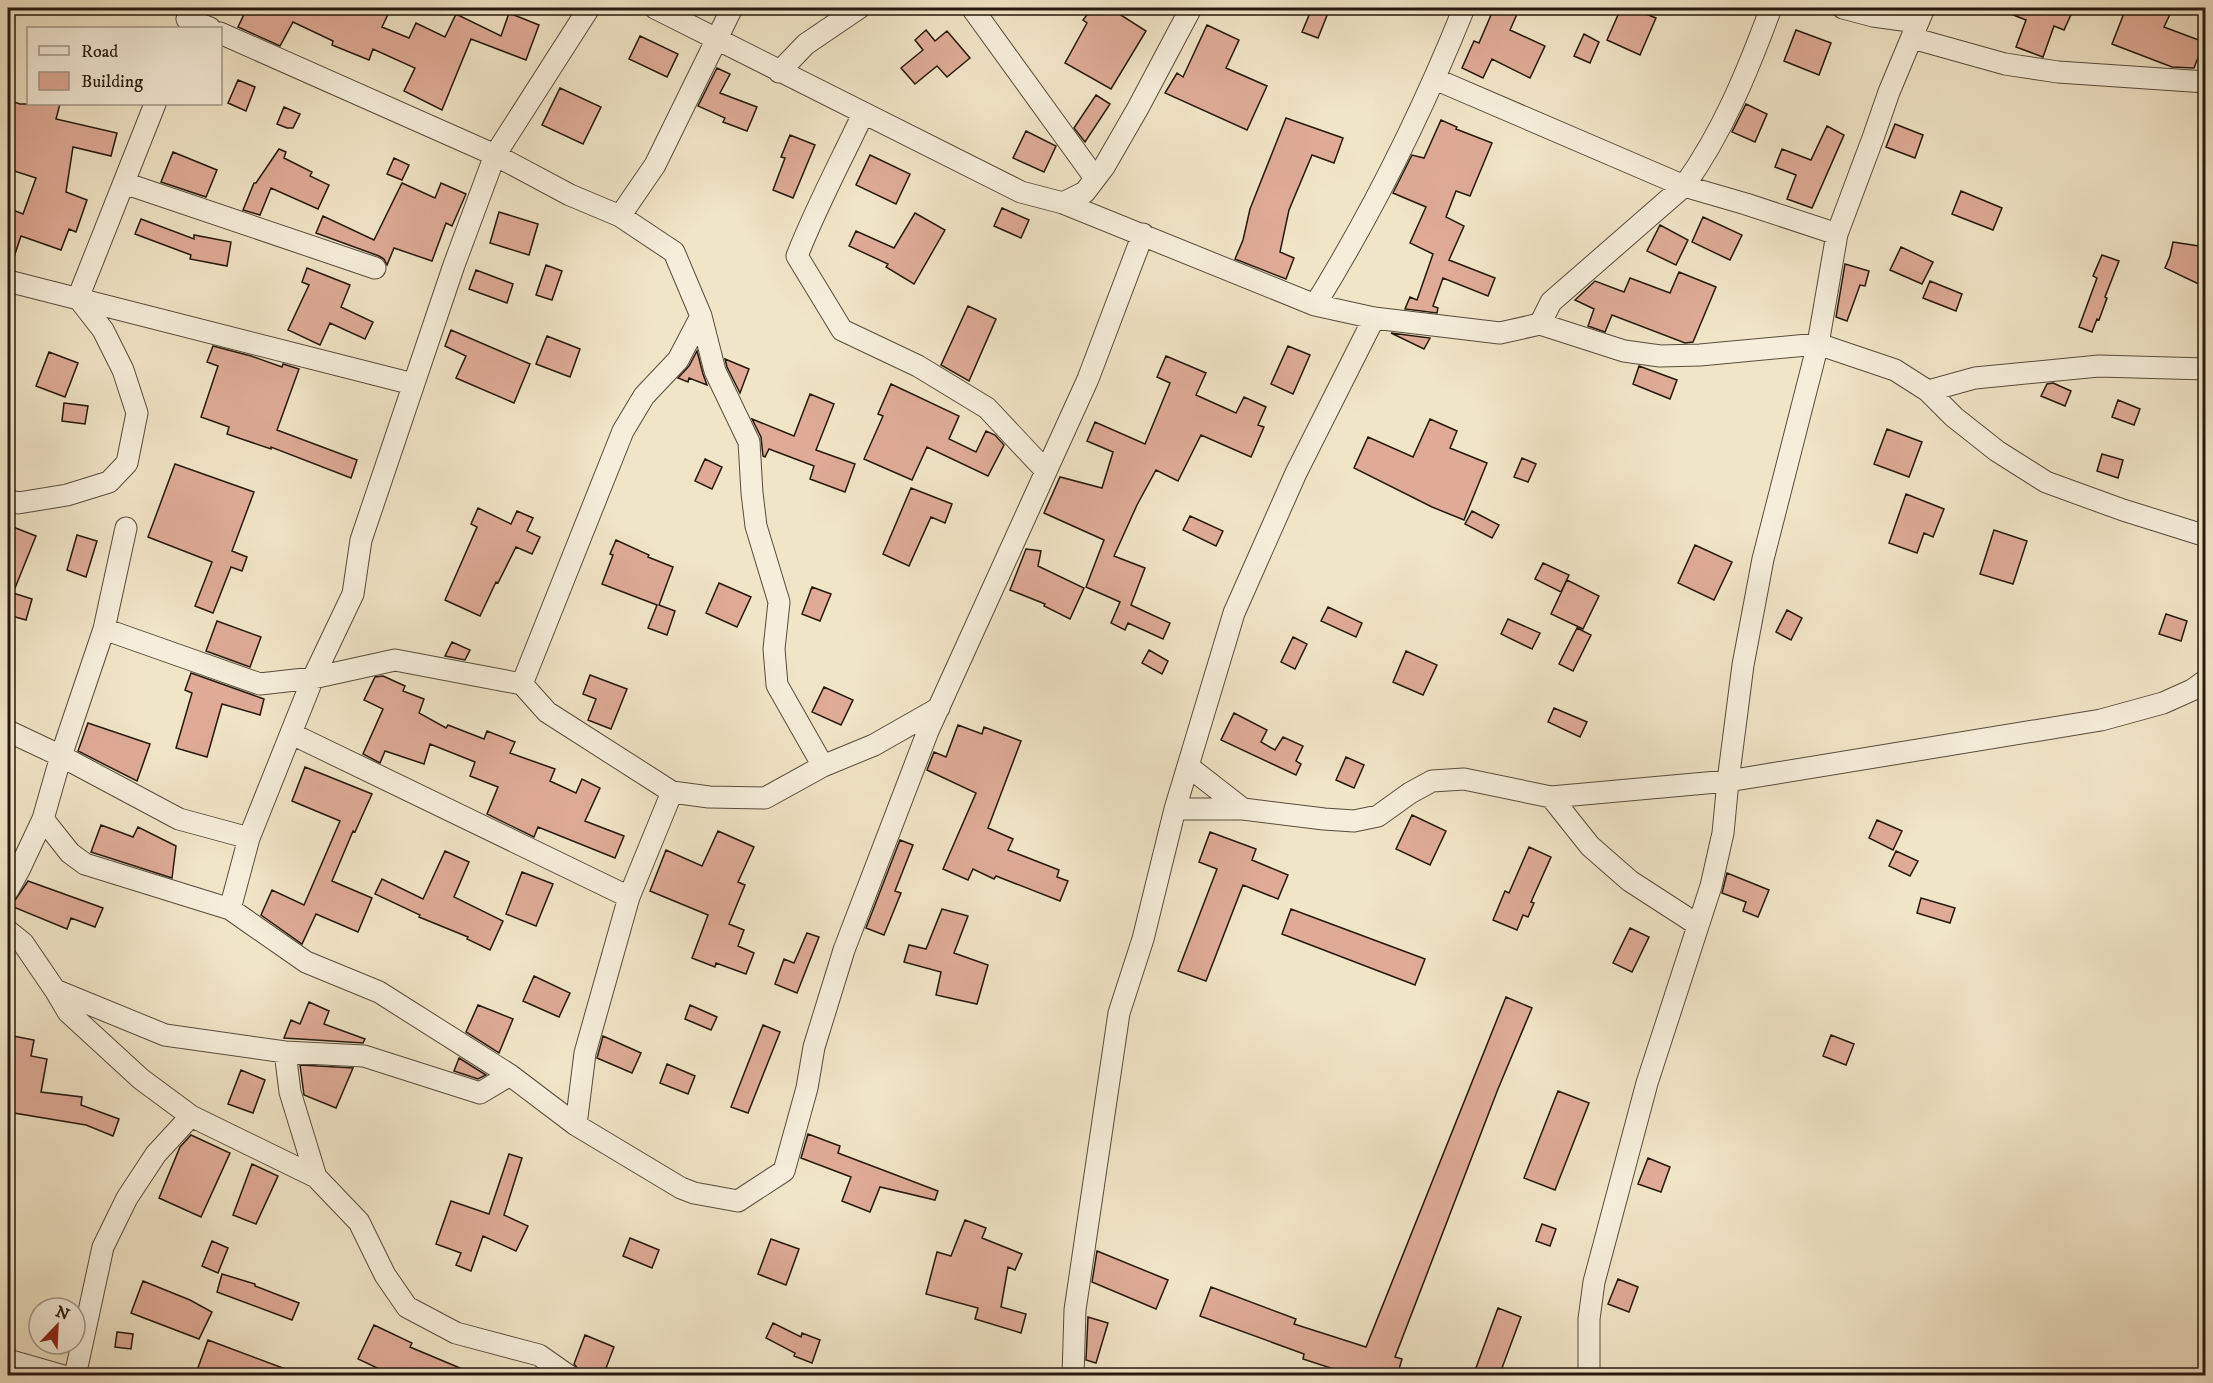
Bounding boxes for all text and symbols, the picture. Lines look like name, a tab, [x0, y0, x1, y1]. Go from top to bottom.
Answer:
legend	[27, 27, 222, 105]
text: Road	[81, 41, 118, 63]
text: Building	[81, 71, 143, 93]
north arrow	[27, 1296, 87, 1356]
text: N	[53, 1301, 72, 1325]

